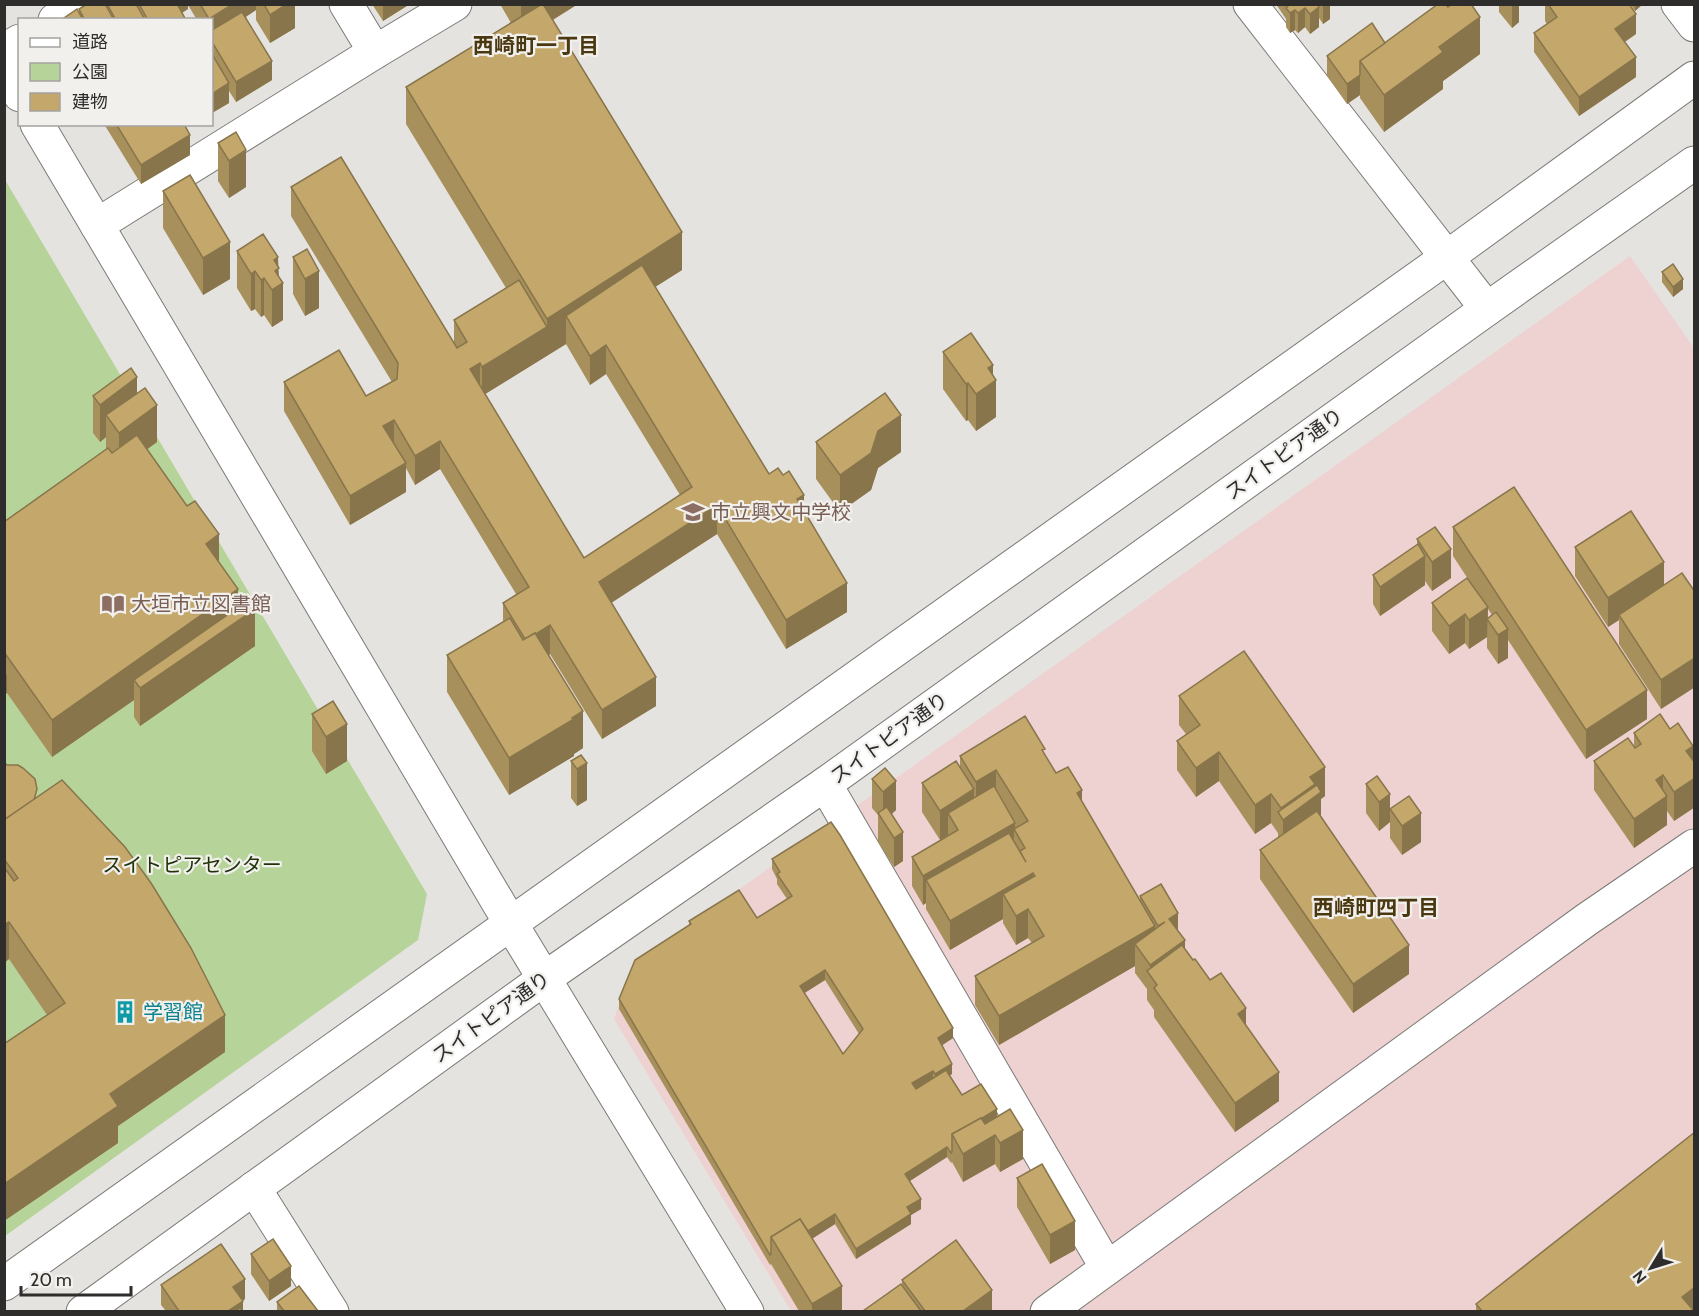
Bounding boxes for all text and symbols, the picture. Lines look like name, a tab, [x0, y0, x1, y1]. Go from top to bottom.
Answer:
legend	[18, 18, 213, 126]
text: 道路	[72, 31, 108, 53]
district label: 西崎町一丁目	[473, 33, 599, 58]
text: 公園	[72, 61, 108, 83]
text: 建物	[72, 91, 108, 113]
street label: スイトピア通り	[1220, 403, 1348, 505]
school or university icon: 市立興文中学校	[680, 499, 706, 525]
place label: 市立興文中学校	[711, 500, 851, 524]
library icon: 大垣市立図書館	[100, 591, 126, 617]
place label: 大垣市立図書館	[131, 592, 271, 616]
street label: スイトピア通り	[825, 687, 953, 789]
park label: スイトピアセンター	[102, 853, 282, 877]
district label: 西崎町四丁目	[1313, 895, 1439, 920]
street label: スイトピア通り	[427, 966, 555, 1068]
building icon: 学習館	[112, 999, 138, 1025]
place label: 学習館	[143, 1000, 203, 1024]
north arrow	[1621, 1238, 1681, 1298]
scale bar	[21, 1259, 130, 1297]
text: N	[1629, 1267, 1651, 1287]
text: 20 m	[30, 1269, 72, 1291]

